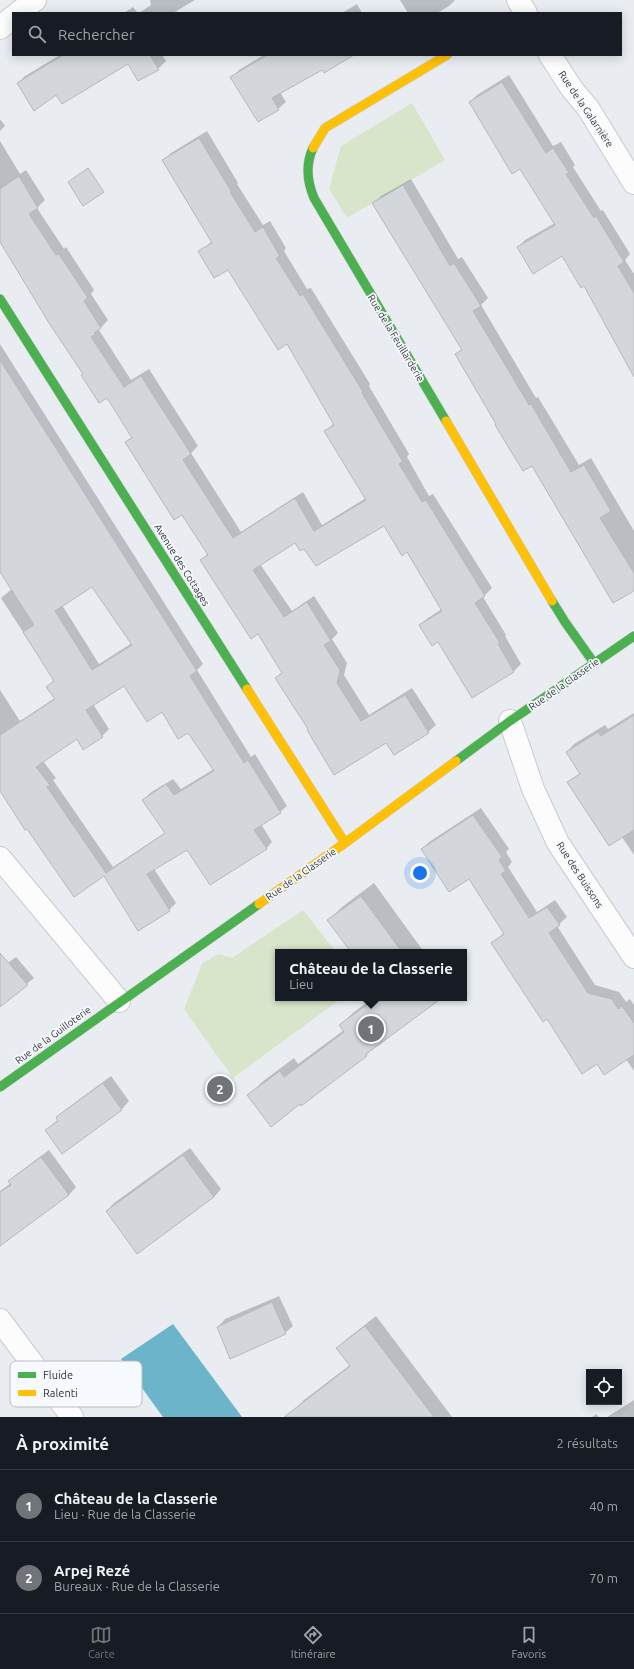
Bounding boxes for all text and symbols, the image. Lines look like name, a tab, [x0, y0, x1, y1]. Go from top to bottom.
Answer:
search box	[12, 12, 622, 56]
icon: search	[26, 23, 48, 45]
text: Rechercher	[58, 26, 135, 43]
street label: Rue de la Galarnière	[556, 69, 616, 149]
street label: Rue de la Feuillarderie	[366, 292, 426, 384]
street label: Avenue des Cottages	[152, 522, 212, 608]
street label: Rue de la Classerie	[527, 656, 601, 712]
street label: Rue des Buissons	[554, 840, 606, 910]
street label: Rue de la Classerie	[264, 846, 338, 902]
your location	[410, 863, 430, 883]
popup	[275, 949, 467, 1001]
text: Château de la Classerie	[289, 960, 453, 977]
text: Lieu	[289, 977, 314, 991]
street label: Rue de la Guilloterie	[13, 1004, 93, 1066]
pin: 1	[358, 1014, 384, 1044]
pin: 2	[207, 1074, 233, 1104]
legend	[10, 1361, 142, 1407]
text: Fluide	[43, 1369, 73, 1381]
map controls	[586, 1369, 622, 1405]
button: locate	[586, 1369, 622, 1405]
text: Ralenti	[43, 1387, 78, 1399]
text: À proximité	[16, 1434, 109, 1453]
text: 2 résultats	[557, 1436, 618, 1450]
text: Château de la Classerie	[54, 1490, 218, 1507]
text: 1	[25, 1499, 33, 1513]
text: 40 m	[589, 1499, 618, 1513]
text: Lieu · Rue de la Classerie	[54, 1507, 196, 1521]
text: Arpej Rezé	[54, 1562, 130, 1579]
text: 2	[25, 1571, 33, 1585]
text: 70 m	[589, 1571, 618, 1585]
text: Bureaux · Rue de la Classerie	[54, 1579, 220, 1593]
tab: Carte	[88, 1624, 115, 1660]
tab: Itinéraire	[291, 1624, 336, 1660]
tab: Favoris	[512, 1624, 546, 1660]

